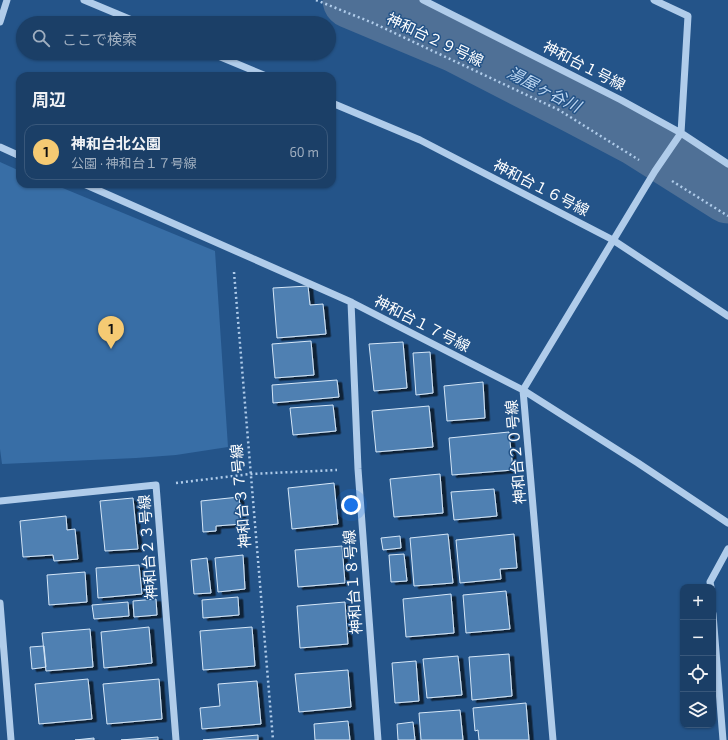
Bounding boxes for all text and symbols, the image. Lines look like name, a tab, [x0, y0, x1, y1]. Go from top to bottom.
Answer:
street label: 神和台２９号線	[384, 9, 487, 69]
search box	[16, 16, 336, 60]
icon: search	[30, 27, 52, 49]
text: ここで検索	[62, 30, 137, 48]
street label: 神和台１号線	[540, 37, 629, 94]
water label: 湯屋ヶ谷川	[504, 62, 586, 116]
text: 周辺	[32, 89, 66, 109]
text: 神和台北公園	[71, 134, 161, 152]
text: 1	[43, 144, 49, 160]
text: 60 m	[289, 144, 319, 160]
text: 公園 · 神和台１７号線	[71, 155, 197, 171]
street label: 神和台１６号線	[491, 155, 592, 219]
street label: 神和台１７号線	[372, 291, 473, 355]
pin: 1	[98, 316, 124, 349]
street label: 神和台２０号線	[501, 399, 529, 505]
street label: 神和台３７号線	[226, 443, 254, 549]
street label: 神和台２３号線	[134, 494, 160, 600]
your location	[341, 495, 361, 515]
street label: 神和台１８号線	[339, 529, 365, 635]
map controls	[680, 584, 716, 728]
button: +	[680, 584, 716, 620]
button: −	[680, 620, 716, 656]
button: locate	[680, 656, 716, 692]
button: layers	[680, 692, 716, 728]

